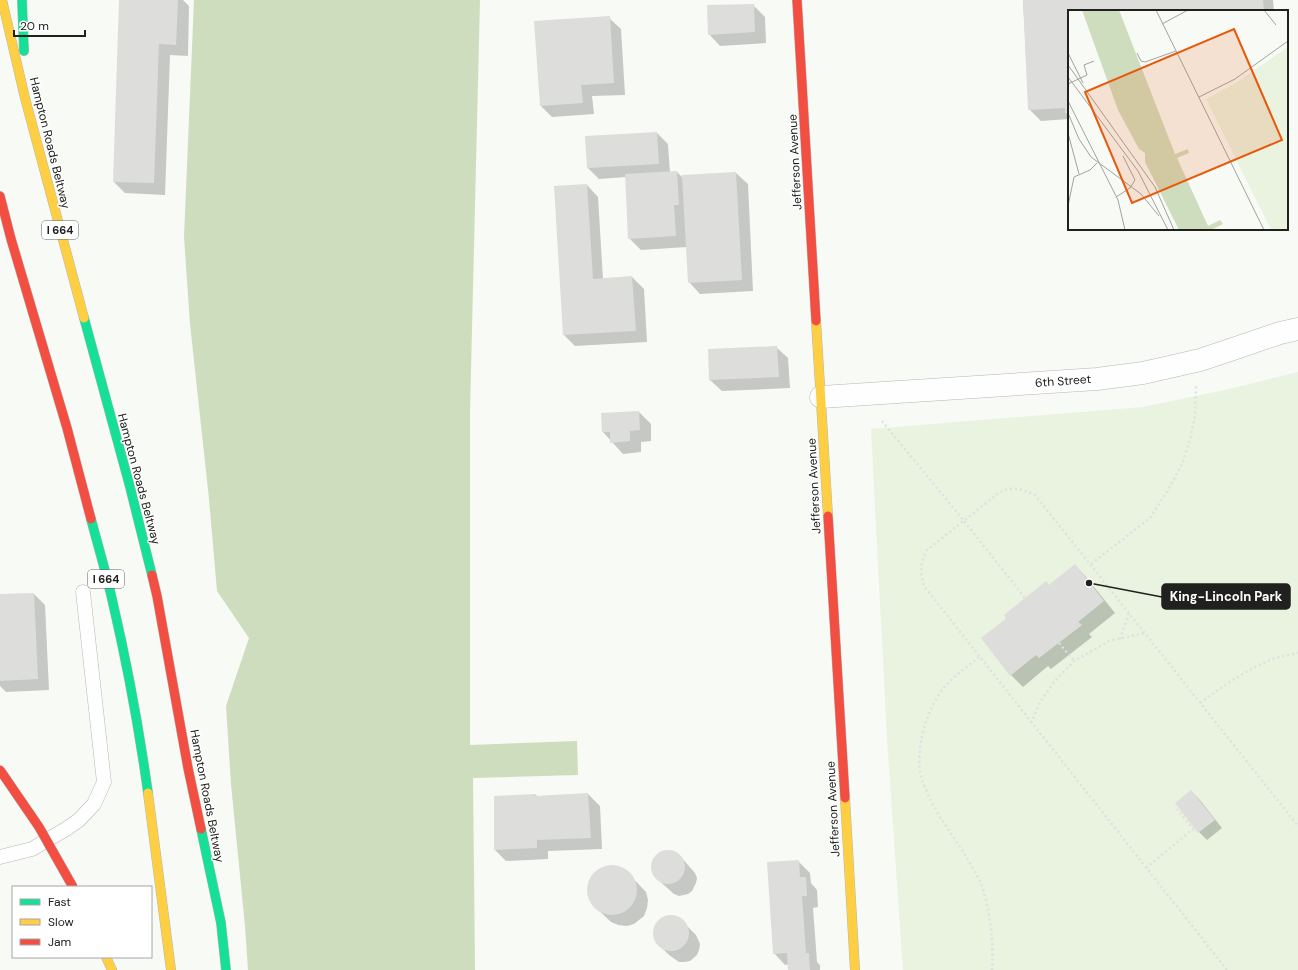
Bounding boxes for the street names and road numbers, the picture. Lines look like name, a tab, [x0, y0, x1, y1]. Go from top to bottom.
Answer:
street label: Hampton Roads Beltway	[26, 76, 74, 211]
street label: Jefferson Avenue	[784, 113, 806, 210]
road number: I 664	[42, 221, 78, 239]
street label: 6th Street	[1034, 371, 1092, 391]
street label: Hampton Roads Beltway	[114, 412, 164, 547]
street label: Jefferson Avenue	[803, 437, 825, 534]
road number: I 664	[88, 570, 124, 588]
street label: Hampton Roads Beltway	[186, 728, 228, 864]
street label: Jefferson Avenue	[822, 760, 844, 857]

